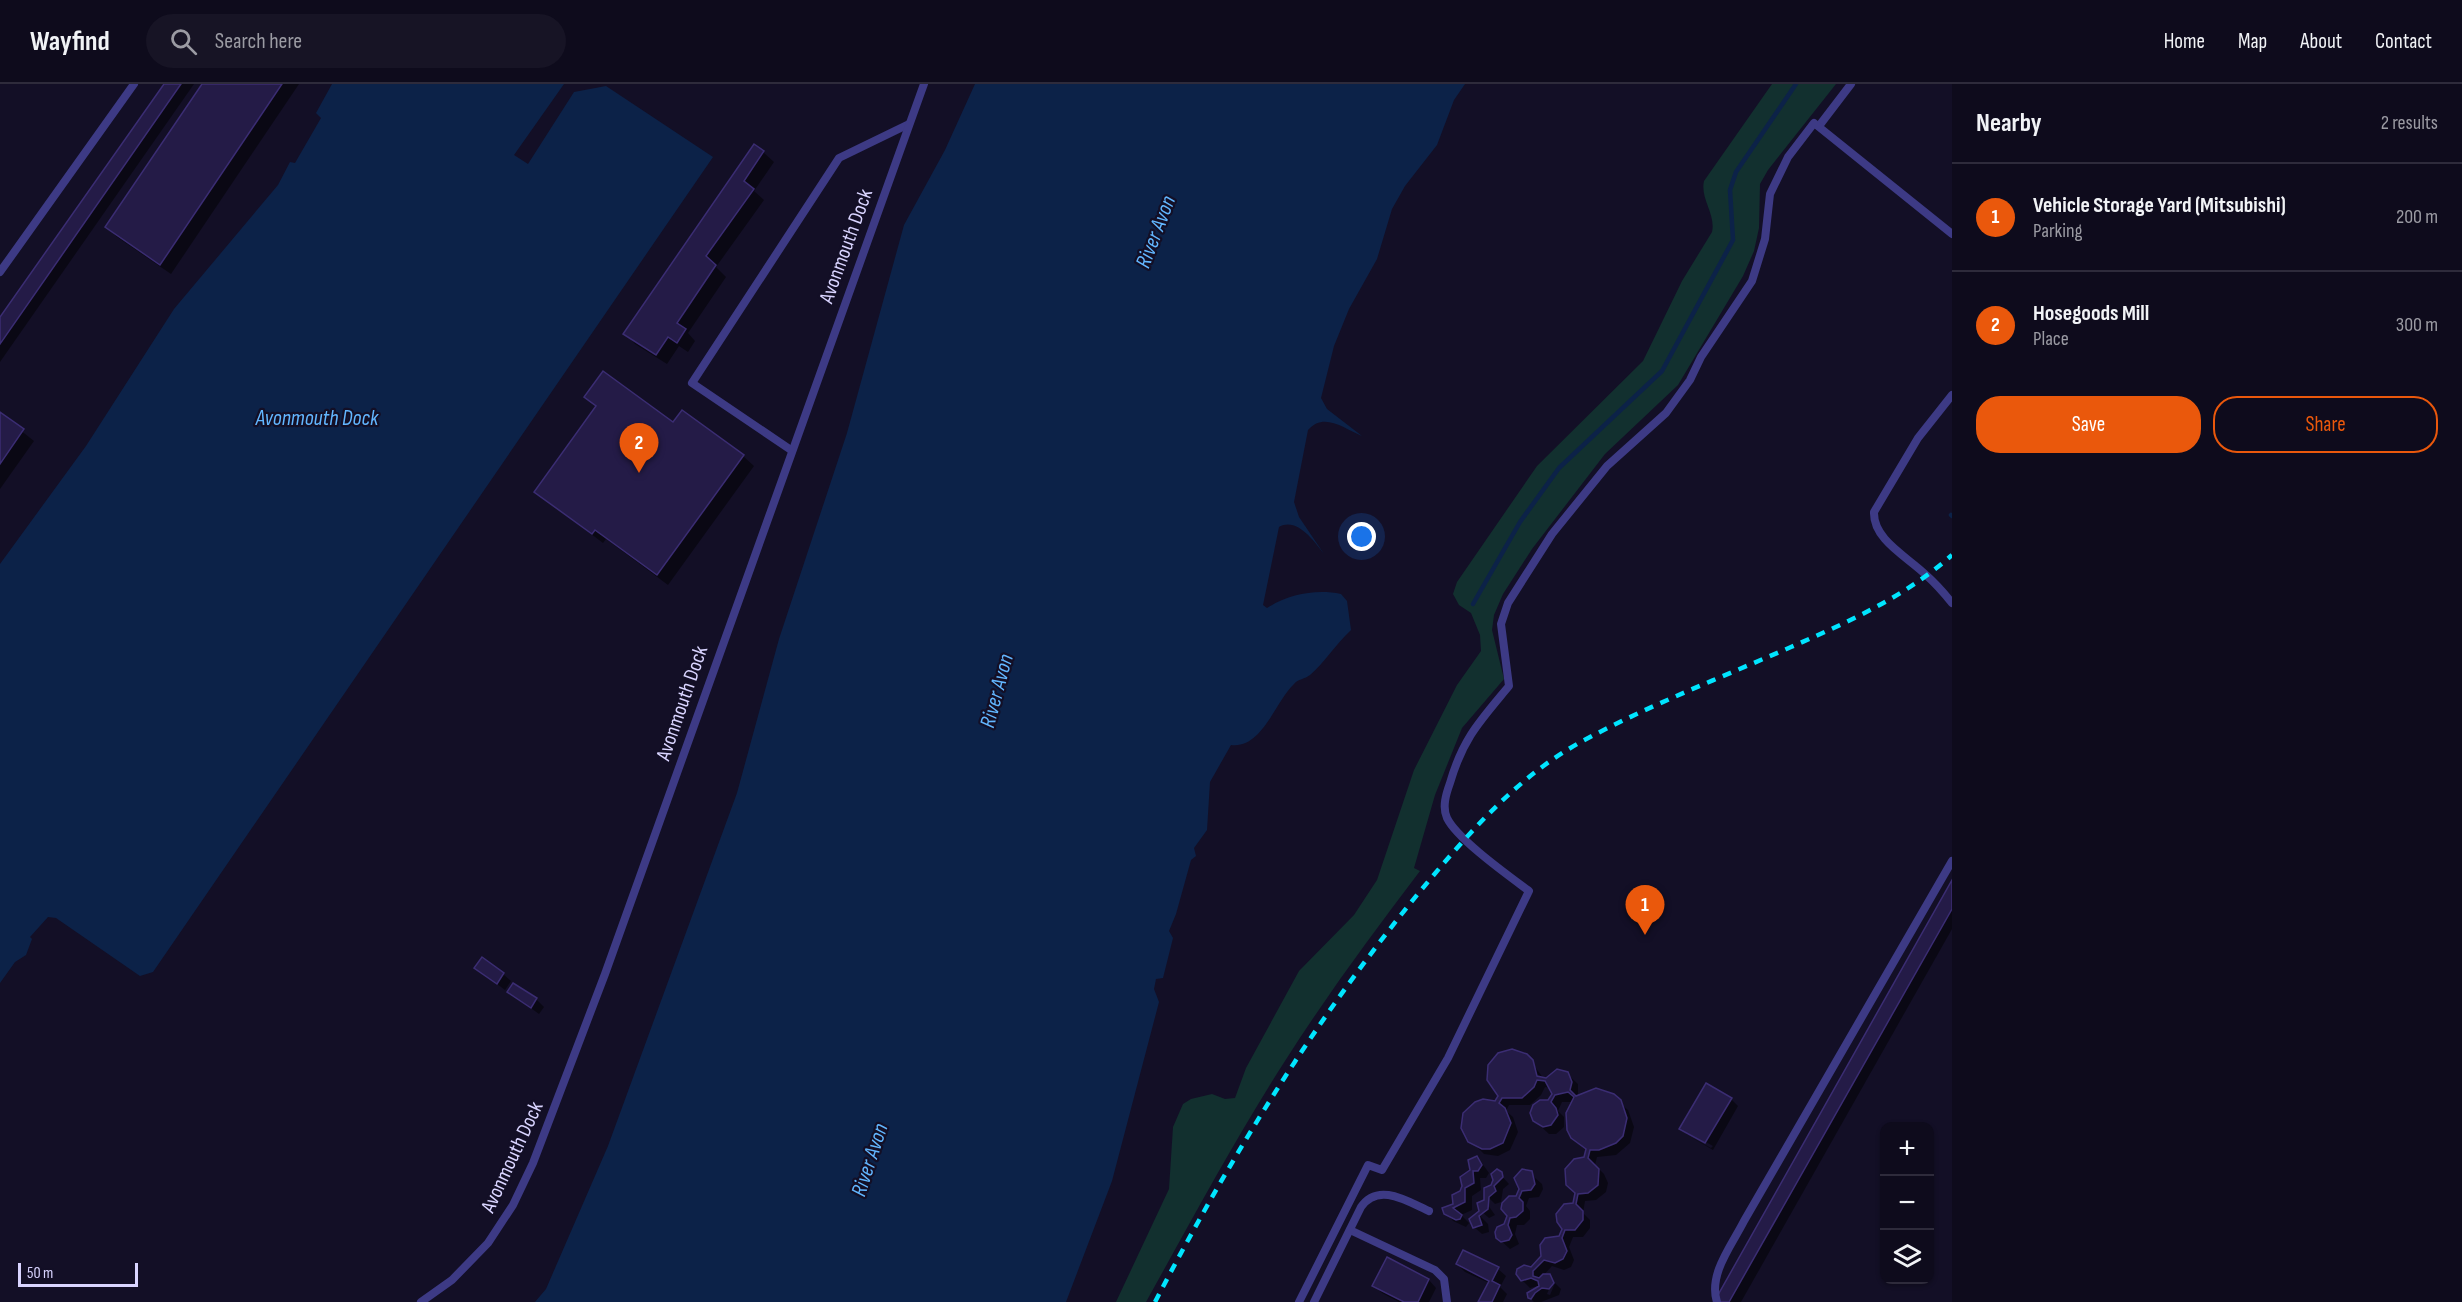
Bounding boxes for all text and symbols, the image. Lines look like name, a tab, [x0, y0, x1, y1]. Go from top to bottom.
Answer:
search box	[146, 14, 566, 68]
text: Wayfind	[30, 25, 110, 58]
icon: search	[167, 25, 200, 58]
text: Search here	[215, 28, 302, 55]
text: Home	[2164, 29, 2205, 54]
text: Map	[2238, 29, 2267, 54]
text: About	[2300, 29, 2342, 54]
text: Contact	[2375, 29, 2432, 54]
text: Nearby	[1976, 108, 2042, 139]
text: 2 results	[2381, 111, 2438, 135]
street label: Avonmouth Dock	[813, 186, 878, 307]
water label: River Avon	[1130, 192, 1182, 272]
text: Vehicle Storage Yard (Mitsubishi)	[2033, 192, 2286, 219]
text: 1	[1992, 205, 1999, 229]
text: 200 m	[2396, 205, 2438, 229]
text: Parking	[2033, 219, 2083, 243]
text: Hosegoods Mill	[2033, 300, 2149, 327]
text: 2	[1991, 313, 2000, 337]
text: 300 m	[2396, 313, 2438, 337]
text: Place	[2033, 327, 2069, 351]
button: Save	[1976, 396, 2201, 453]
button: Share	[2213, 396, 2438, 453]
water label: Avonmouth Dock	[255, 405, 379, 432]
pin: 2	[620, 424, 658, 473]
your location	[1347, 522, 1376, 551]
street label: Avonmouth Dock	[650, 642, 713, 765]
water label: River Avon	[974, 651, 1020, 731]
pin: 1	[1626, 886, 1664, 935]
street label: Avonmouth Dock	[475, 1098, 549, 1217]
water label: River Avon	[846, 1120, 894, 1200]
map controls	[1880, 1122, 1934, 1284]
button: +	[1880, 1122, 1934, 1176]
button: −	[1880, 1176, 1934, 1230]
button: layers	[1880, 1230, 1934, 1284]
scale bar	[18, 1260, 138, 1288]
text: 50 m	[27, 1264, 53, 1283]

